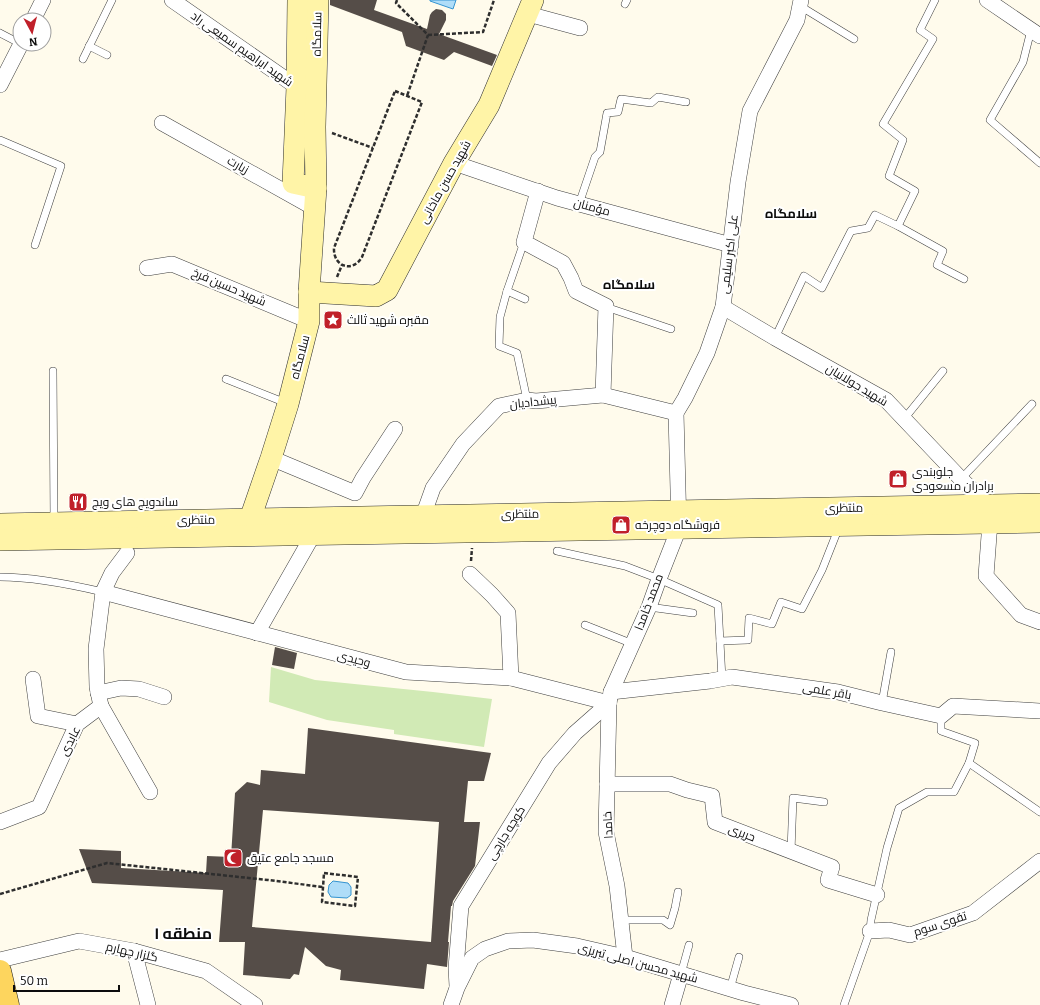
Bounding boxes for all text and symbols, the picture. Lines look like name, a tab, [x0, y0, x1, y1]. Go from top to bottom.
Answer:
street label: شهید ابراهیم سمیعی راد	[188, 9, 296, 90]
street label: سلامگاه	[310, 11, 324, 56]
north arrow	[12, 12, 52, 52]
text: N	[28, 34, 38, 48]
street label: شهید حسن ماخانی	[416, 138, 474, 226]
street label: زیارت	[225, 153, 251, 177]
street label: مؤمنان	[572, 195, 612, 219]
district label: سلامگاه	[765, 206, 817, 221]
street label: علی اکبر سلیمی	[717, 213, 741, 295]
street label: شهید حسین فرخ	[189, 265, 268, 310]
district label: سلامگاه	[603, 277, 655, 292]
place icon: مقبره شهید ثالث	[322, 309, 344, 331]
place label: مقبره شهید ثالث	[347, 313, 429, 327]
street label: سلامگاه	[287, 334, 313, 380]
street label: شهید جولانیان	[823, 361, 891, 409]
street label: پیشدادیان	[509, 392, 558, 413]
place label: جلوبندی برادران مسعودی	[912, 465, 994, 493]
shop icon: جلوبندی برادران مسعودی	[887, 468, 909, 490]
restaurant icon: ساندویچ های ویچ	[67, 491, 89, 513]
place label: ساندویچ های ویچ	[92, 495, 178, 510]
street label: منتظری	[825, 501, 863, 515]
street label: منتظری	[501, 507, 539, 521]
street label: منتظری	[177, 513, 215, 527]
shop icon: فروشگاه دوچرخه	[610, 514, 632, 536]
place label: فروشگاه دوچرخه	[635, 518, 720, 534]
street label: محمد خامدا	[632, 572, 666, 632]
street label: وحیدی	[336, 648, 372, 670]
street label: باقر علمی	[801, 680, 853, 702]
street label: عابدی	[57, 724, 83, 758]
street label: کوچه جارچی	[484, 803, 530, 864]
street label: خامدا	[600, 811, 616, 839]
street label: حریری	[727, 821, 757, 845]
mosque icon: مسجد جامع عتیق	[222, 847, 244, 869]
place label: مسجد جامع عتیق	[247, 851, 334, 866]
street label: تقوی سوم	[912, 909, 970, 940]
district label: منطقه ۱	[154, 924, 212, 943]
street label: گلزار چهارم	[104, 939, 159, 967]
street label: شهید محسن اصلی تبریزی	[576, 940, 700, 986]
scale bar	[14, 967, 119, 993]
text: 50 m	[20, 974, 49, 988]

